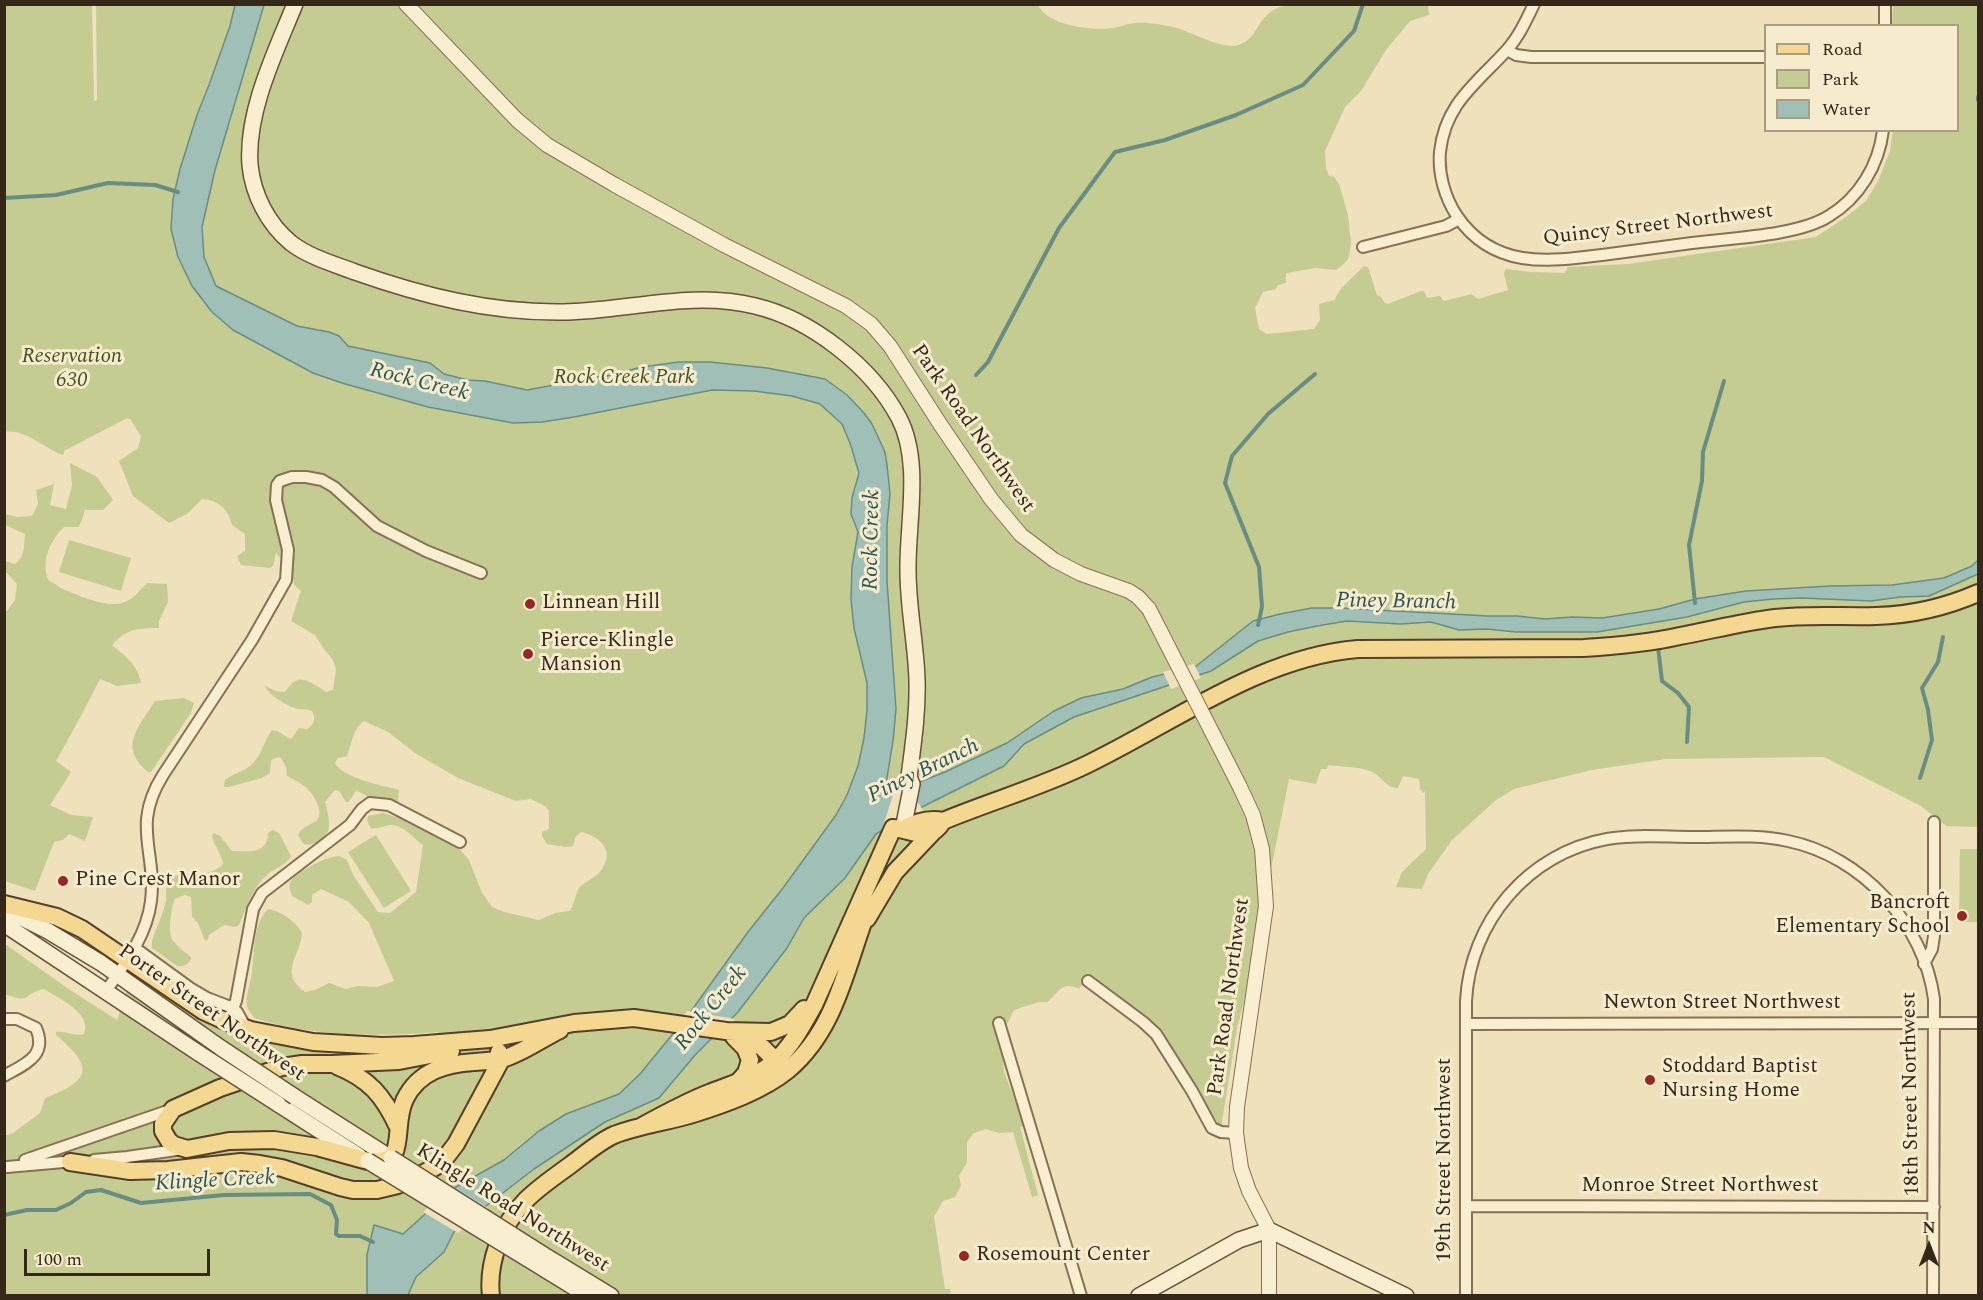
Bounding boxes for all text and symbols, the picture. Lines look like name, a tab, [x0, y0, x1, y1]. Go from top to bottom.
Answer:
legend	[1764, 24, 1959, 132]
text: Road	[1822, 36, 1863, 63]
text: Park	[1822, 66, 1859, 93]
text: Water	[1822, 96, 1870, 123]
street label: Quincy Street Northwest	[1542, 199, 1774, 253]
street label: Park Road Northwest	[905, 340, 1039, 518]
park label: Reservation 630	[22, 345, 122, 395]
water label: Rock Creek	[367, 358, 471, 408]
park label: Rock Creek Park	[553, 366, 695, 392]
water label: Rock Creek	[859, 489, 887, 591]
water label: Piney Branch	[1336, 589, 1456, 617]
place label: Linnean Hill	[542, 591, 660, 617]
marker: Linnean Hill	[523, 597, 537, 611]
place label: Pierce-Klingle Mansion	[540, 629, 674, 679]
marker: Pierce-Klingle Mansion	[521, 647, 535, 661]
water label: Piney Branch	[864, 734, 984, 810]
place label: Pine Crest Manor	[75, 868, 240, 894]
marker: Pine Crest Manor	[56, 874, 70, 888]
place label: Bancroft Elementary School	[1775, 891, 1950, 941]
street label: Park Road Northwest	[1204, 897, 1256, 1097]
marker: Bancroft Elementary School	[1955, 909, 1969, 923]
street label: Porter Street Northwest	[113, 940, 309, 1088]
water label: Rock Creek	[670, 962, 754, 1056]
street label: Newton Street Northwest	[1603, 991, 1841, 1017]
street label: 18th Street Northwest	[1898, 992, 1926, 1196]
place label: Stoddard Baptist Nursing Home	[1662, 1055, 1818, 1105]
street label: 19th Street Northwest	[1433, 1058, 1459, 1262]
marker: Stoddard Baptist Nursing Home	[1643, 1073, 1657, 1087]
street label: Klingle Road Northwest	[411, 1139, 613, 1279]
water label: Klingle Creek	[154, 1166, 276, 1198]
street label: Monroe Street Northwest	[1581, 1174, 1819, 1200]
north arrow	[1899, 1216, 1959, 1276]
text: N	[1922, 1216, 1936, 1240]
scale bar	[27, 1237, 213, 1275]
place label: Rosemount Center	[976, 1243, 1150, 1269]
text: 100 m	[35, 1246, 82, 1273]
marker: Rosemount Center	[957, 1249, 971, 1263]

